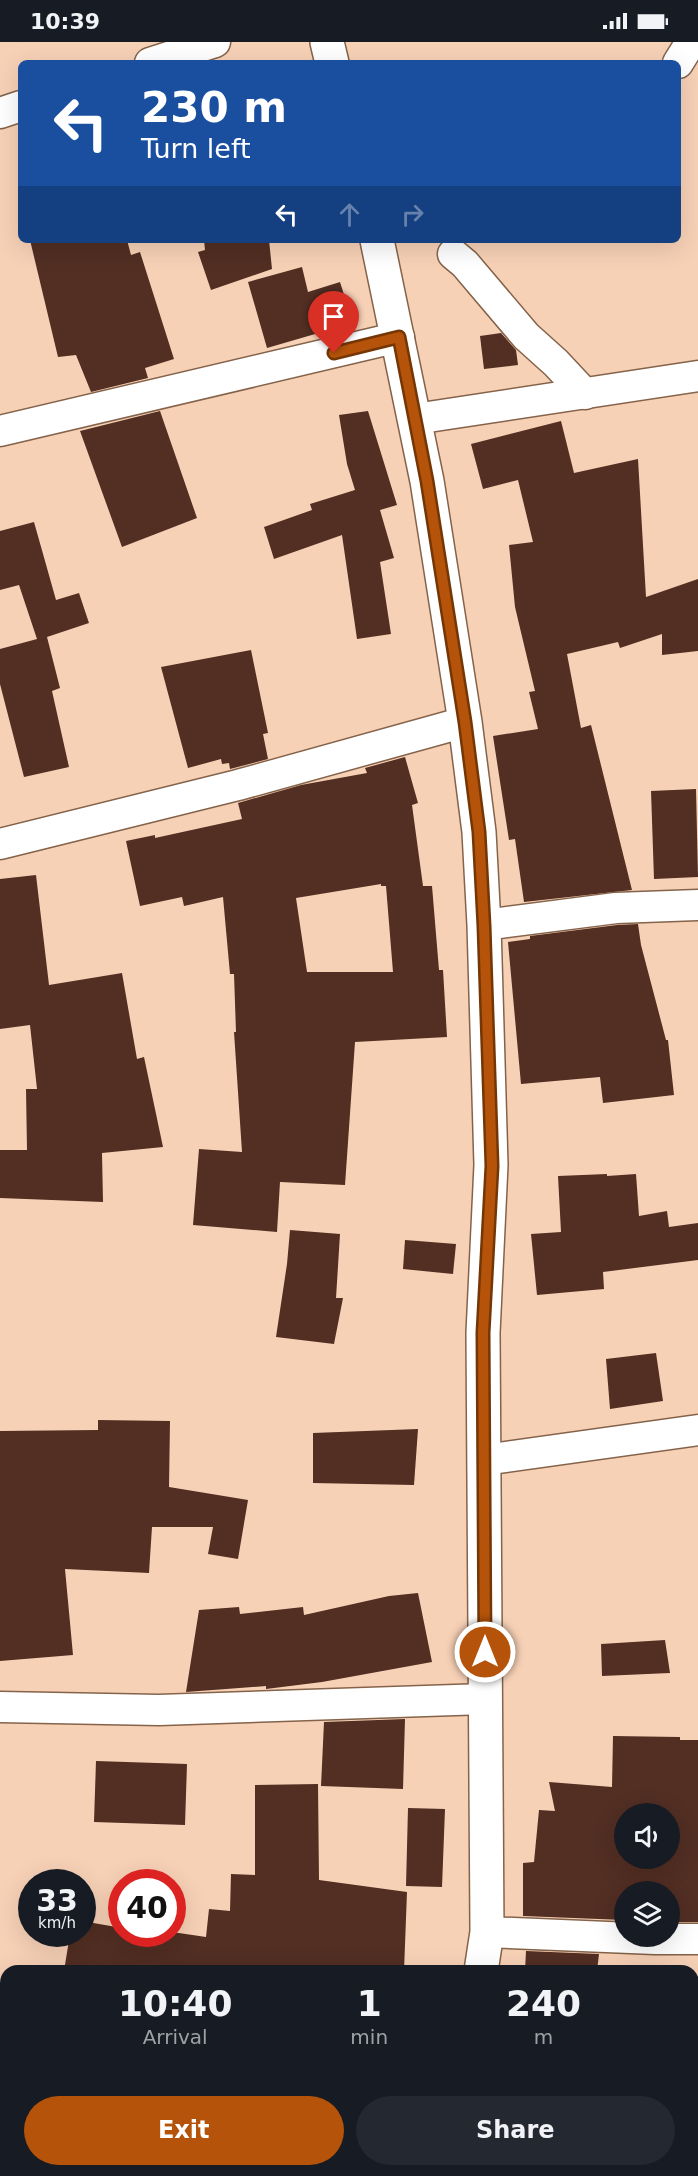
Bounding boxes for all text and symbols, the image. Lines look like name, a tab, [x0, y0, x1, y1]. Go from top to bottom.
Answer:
text: 10:39	[30, 9, 100, 34]
text: 230 m	[141, 83, 287, 132]
icon: left	[42, 84, 120, 162]
text: Turn left	[141, 133, 251, 164]
icon: left	[270, 198, 303, 231]
icon: ahead	[333, 198, 366, 231]
icon: right	[396, 198, 429, 231]
pin	[308, 291, 359, 353]
icon: arrive	[317, 300, 350, 333]
position arrow	[453, 1620, 517, 1684]
map controls	[614, 1803, 680, 1947]
button: sound	[614, 1803, 680, 1869]
speed limit sign: 40	[108, 1869, 186, 1947]
button: layers	[614, 1881, 680, 1947]
text: 33	[36, 1883, 78, 1918]
text: km/h	[38, 1914, 76, 1932]
text: 10:40	[118, 1983, 232, 2024]
text: 1	[357, 1983, 382, 2024]
text: 240	[506, 1983, 581, 2024]
text: Arrival	[143, 2025, 208, 2049]
text: min	[350, 2025, 388, 2049]
text: m	[534, 2025, 553, 2049]
button: Exit	[24, 2096, 344, 2165]
button: Share	[356, 2096, 675, 2165]

